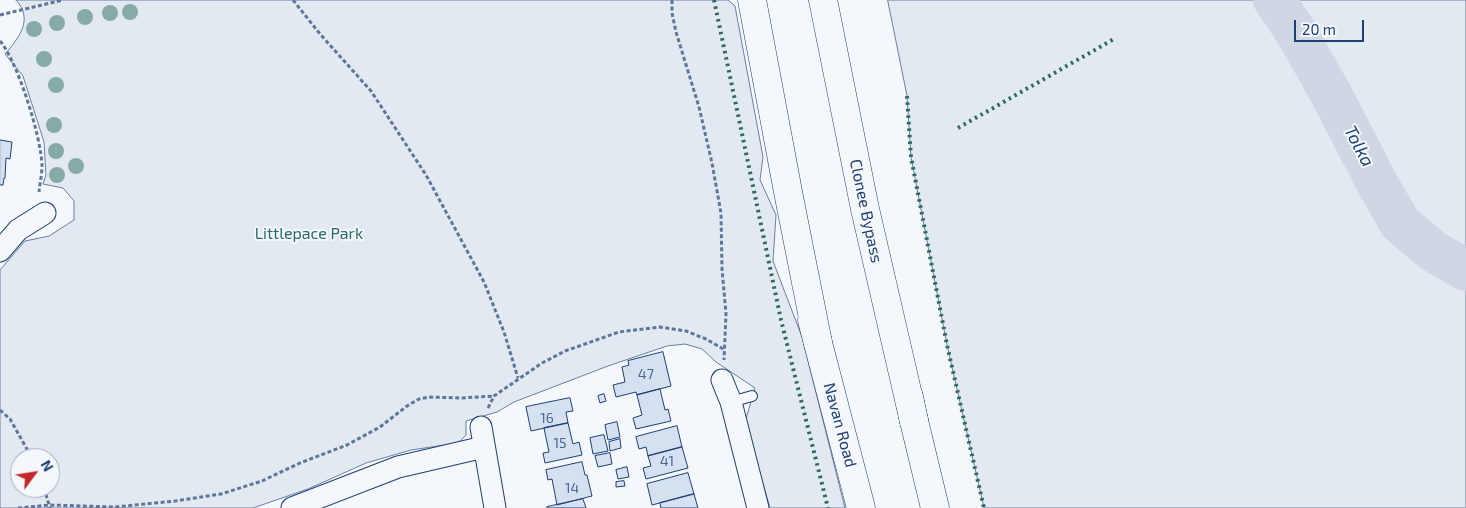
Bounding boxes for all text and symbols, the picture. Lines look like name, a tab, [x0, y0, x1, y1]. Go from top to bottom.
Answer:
scale bar	[1296, 10, 1366, 42]
text: 20 m	[1302, 20, 1336, 38]
water label: Tolka	[1339, 122, 1379, 170]
street label: Clonee Bypass	[846, 157, 886, 265]
park label: Littlepace Park	[255, 224, 363, 244]
house number: 47	[638, 366, 654, 382]
street label: Navan Road	[819, 381, 861, 469]
house number: 16	[540, 410, 554, 426]
house number: 15	[553, 435, 567, 451]
north arrow	[10, 448, 60, 498]
house number: 41	[660, 453, 674, 469]
text: N	[38, 457, 57, 474]
house number: 14	[565, 480, 579, 496]

